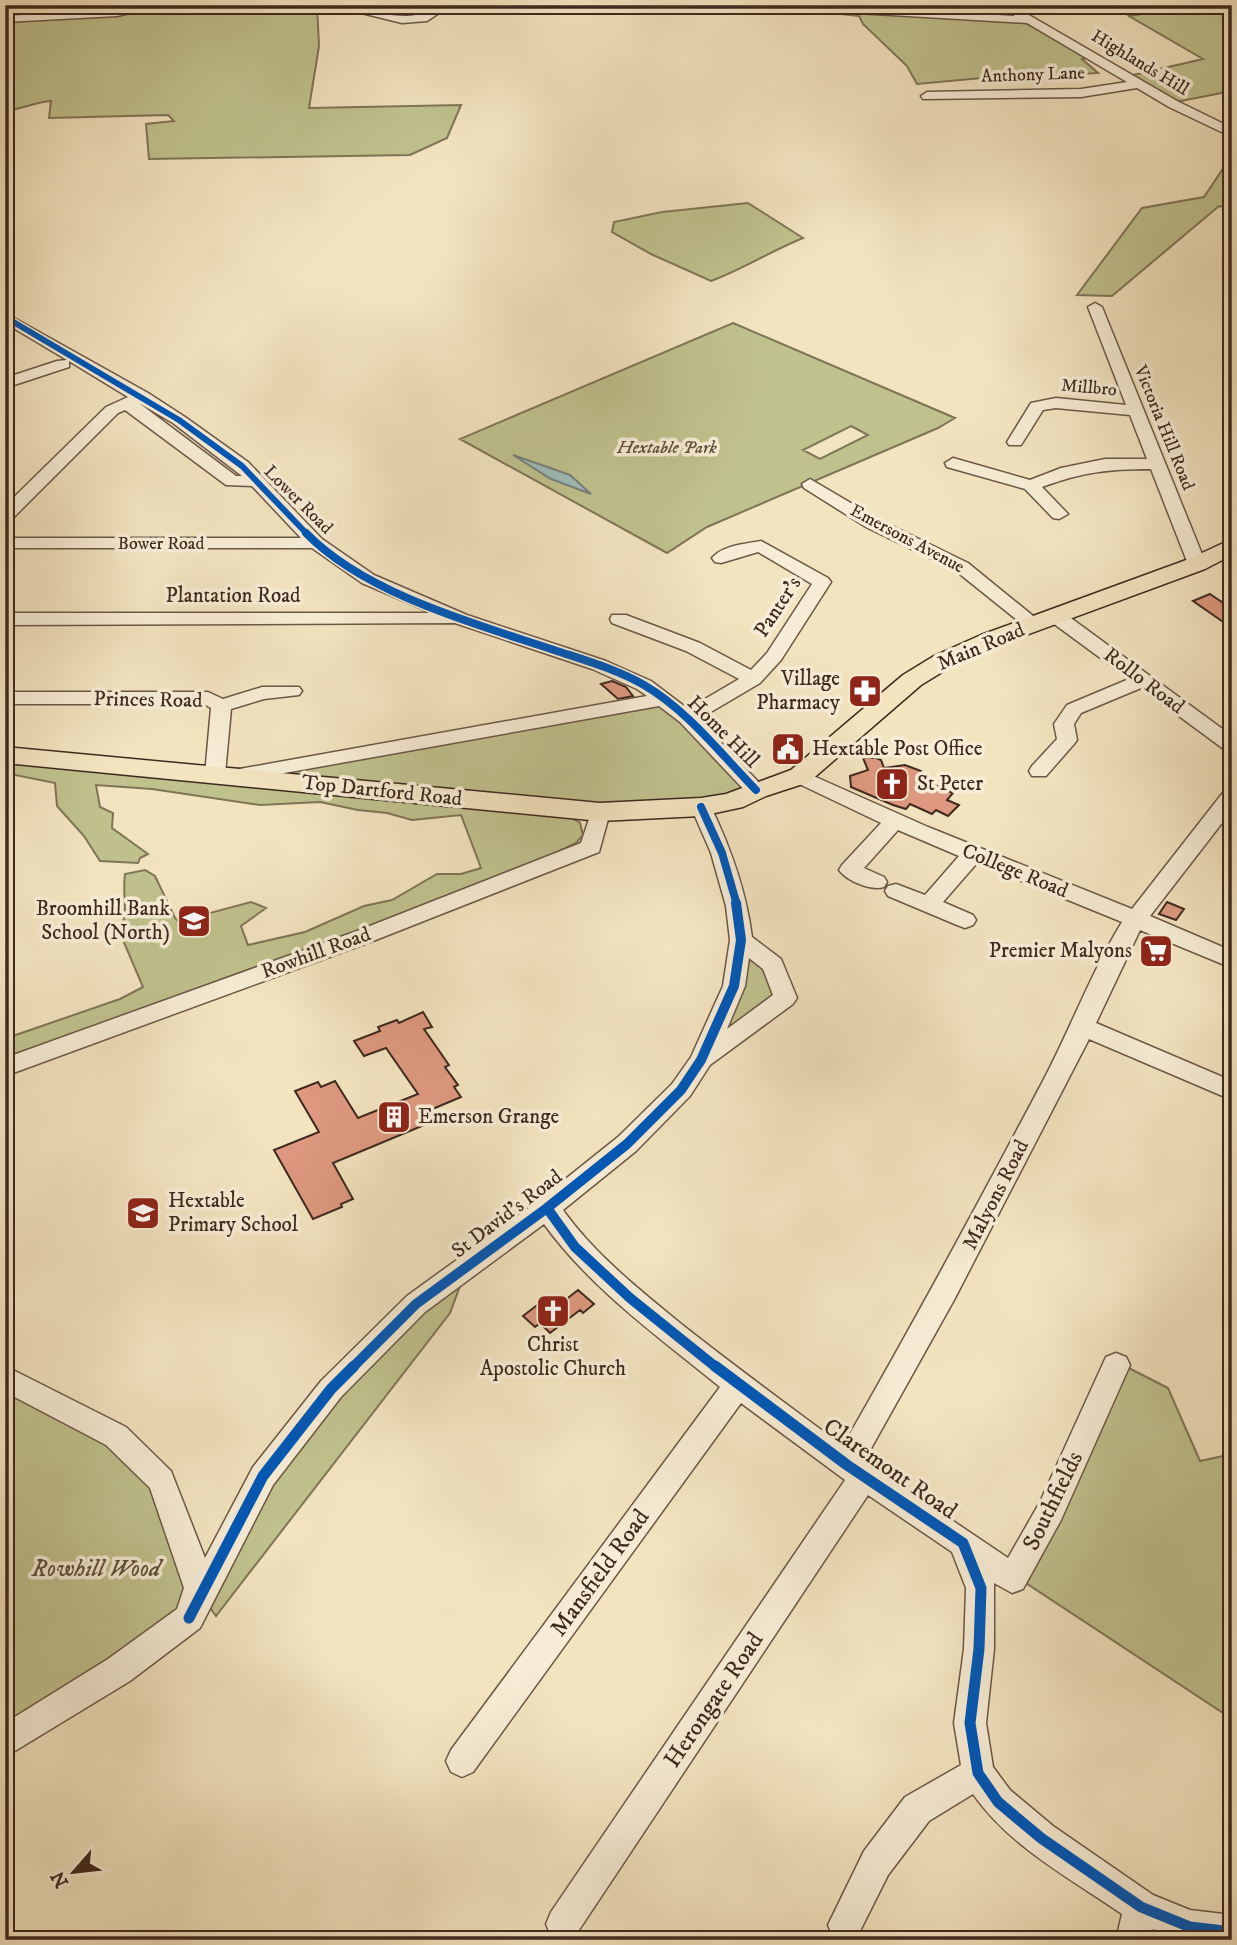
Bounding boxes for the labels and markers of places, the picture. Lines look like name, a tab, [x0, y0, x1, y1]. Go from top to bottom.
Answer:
place label: Village Pharmacy	[756, 666, 841, 716]
pharmacy icon: Village Pharmacy	[846, 672, 884, 710]
public building icon: Hextable Post Office	[769, 730, 807, 768]
place label: Hextable Post Office	[812, 736, 983, 762]
church icon: St Peter	[873, 765, 911, 803]
place label: St Peter	[917, 771, 983, 797]
place label: Broomhill Bank School (North)	[36, 896, 171, 946]
school or university icon: Broomhill Bank School (North)	[175, 902, 213, 940]
supermarket icon: Premier Malyons	[1137, 932, 1175, 970]
place label: Premier Malyons	[989, 938, 1132, 964]
building icon: Emerson Grange	[375, 1098, 413, 1136]
place label: Emerson Grange	[418, 1104, 559, 1130]
place label: Hextable Primary School	[168, 1188, 299, 1238]
school or university icon: Hextable Primary School	[124, 1194, 162, 1232]
church icon: Christ Apostolic Church	[534, 1292, 572, 1330]
place label: Christ Apostolic Church	[480, 1332, 626, 1382]

